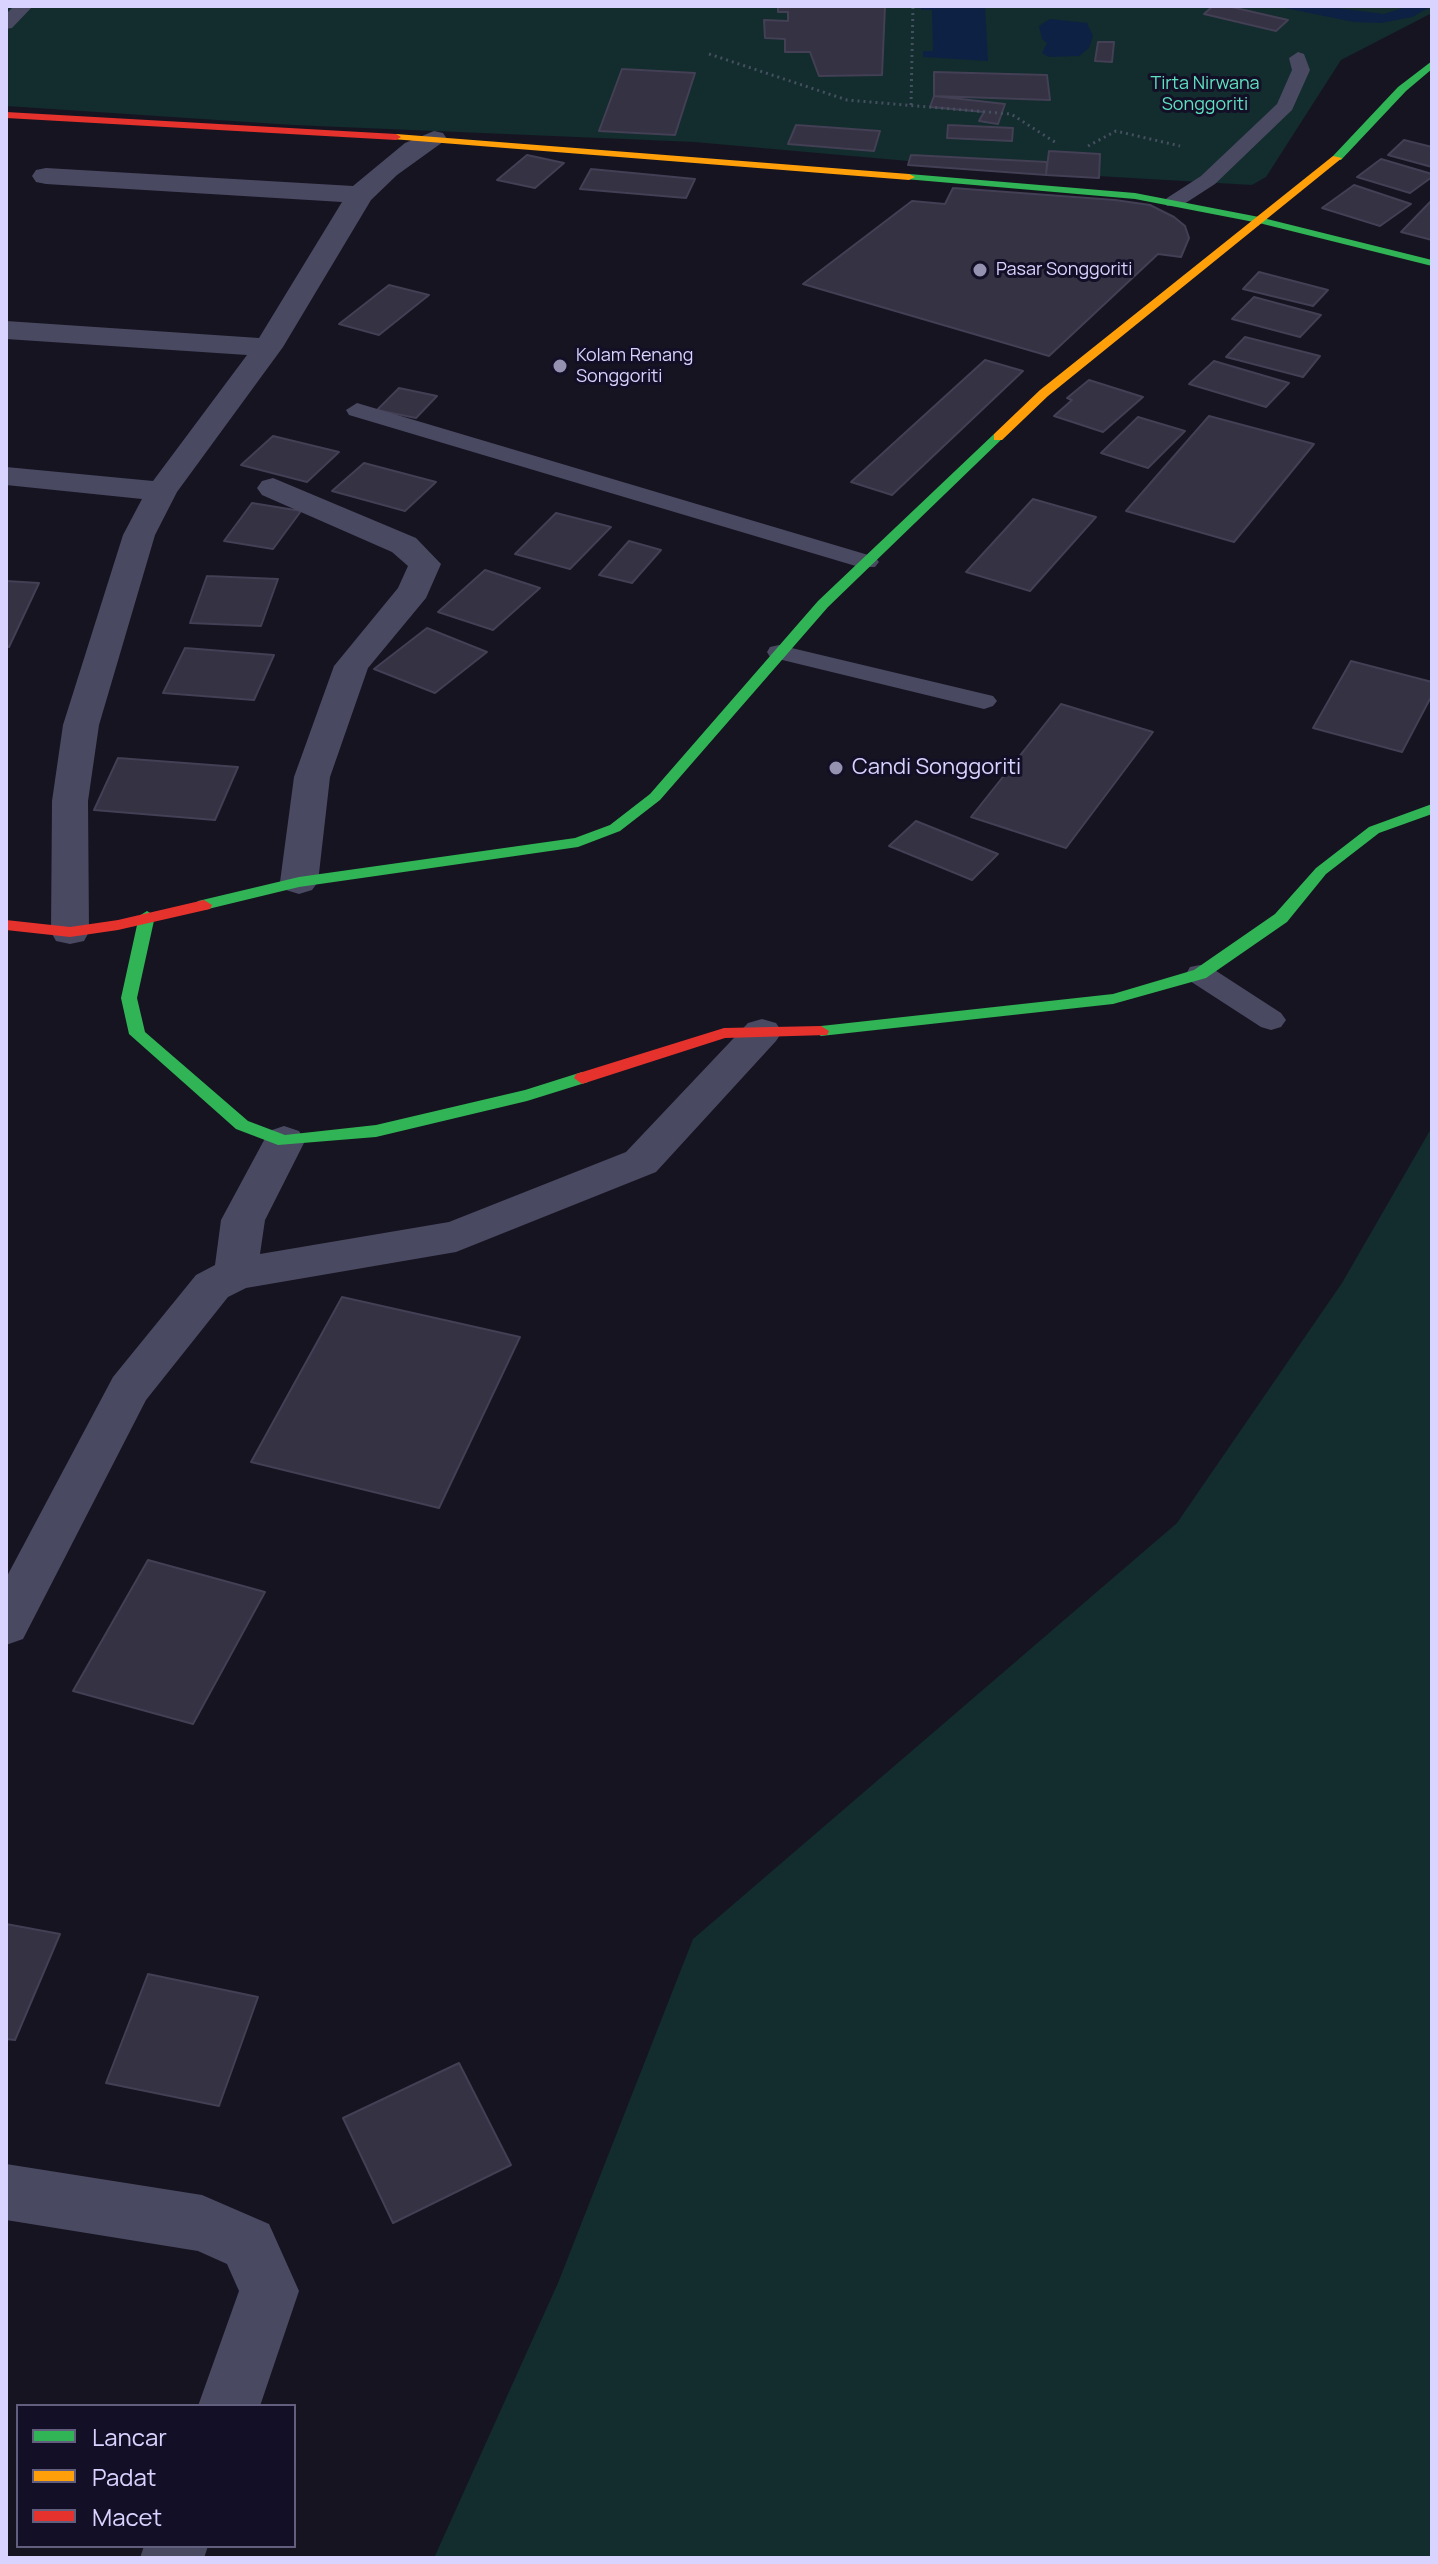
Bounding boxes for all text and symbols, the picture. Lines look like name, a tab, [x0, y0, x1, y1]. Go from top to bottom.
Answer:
park label: Tirta Nirwana Songgoriti	[1150, 73, 1260, 116]
place label: Pasar Songgoriti	[996, 259, 1132, 281]
marker: Pasar Songgoriti	[971, 261, 989, 279]
place label: Kolam Renang Songgoriti	[576, 345, 693, 388]
marker: Kolam Renang Songgoriti	[551, 357, 569, 375]
place label: Candi Songgoriti	[852, 755, 1021, 781]
marker: Candi Songgoriti	[827, 759, 845, 777]
legend	[16, 2404, 296, 2548]
text: Lancar	[92, 2420, 167, 2453]
text: Padat	[92, 2460, 156, 2493]
text: Macet	[92, 2500, 162, 2533]

